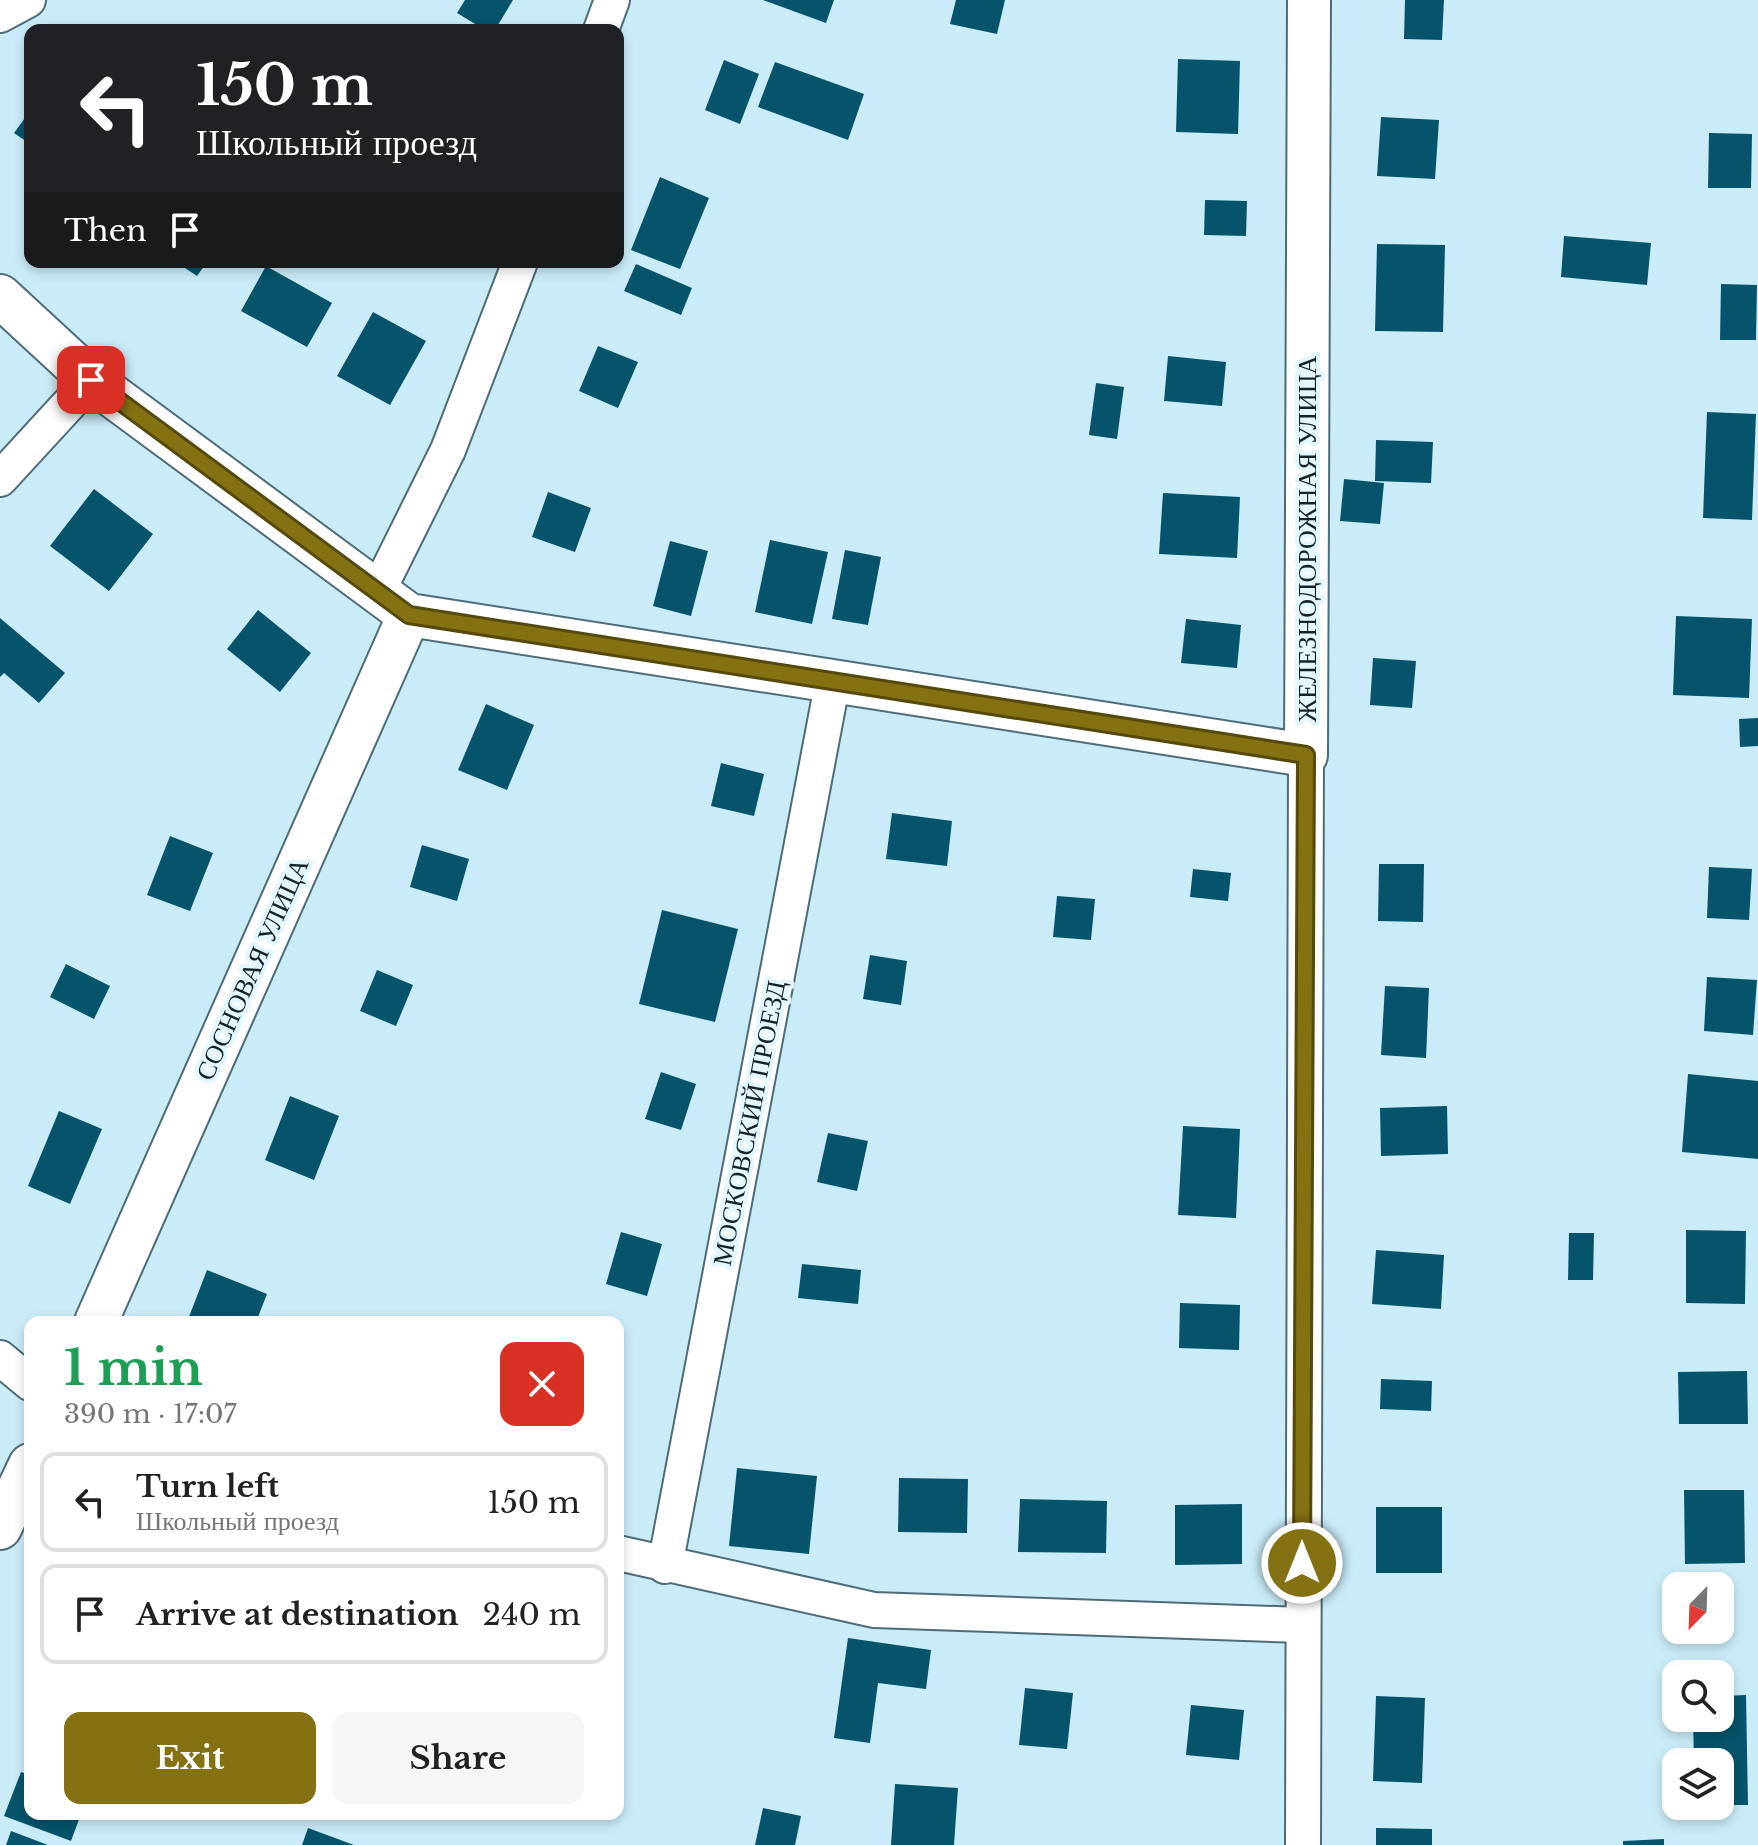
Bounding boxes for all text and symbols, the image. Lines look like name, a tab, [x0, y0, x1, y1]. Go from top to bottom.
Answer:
text: 150 m	[196, 51, 373, 120]
icon: left	[64, 56, 168, 160]
text: Школьный проезд	[196, 120, 477, 165]
icon: arrive	[163, 208, 207, 252]
text: Then	[64, 212, 147, 249]
pin	[57, 346, 125, 414]
street label: ЖЕЛЕЗНОДОРОЖНАЯ УЛИЦА	[1291, 356, 1323, 722]
icon: arrive	[69, 358, 113, 402]
street label: СОСНОВАЯ УЛИЦА	[189, 853, 316, 1085]
street label: МОСКОВСКИЙ ПРОЕЗД	[706, 977, 792, 1268]
text: 1 min	[64, 1338, 203, 1398]
button: close	[500, 1342, 584, 1426]
text: 390 m · 17:07	[64, 1398, 237, 1430]
text: Turn left	[136, 1468, 279, 1505]
icon: left	[68, 1480, 112, 1524]
text: 150 m	[487, 1484, 580, 1521]
text: Школьный проезд	[136, 1505, 339, 1537]
position arrow	[1260, 1521, 1344, 1605]
north arrow	[1662, 1572, 1734, 1644]
map controls	[1662, 1572, 1734, 1820]
icon: arrive	[68, 1592, 112, 1636]
text: Arrive at destination	[136, 1596, 459, 1633]
text: 240 m	[483, 1596, 581, 1633]
button: search	[1662, 1660, 1734, 1732]
button: Exit	[64, 1712, 316, 1804]
button: Share	[332, 1712, 584, 1804]
button: layers	[1662, 1748, 1734, 1820]

